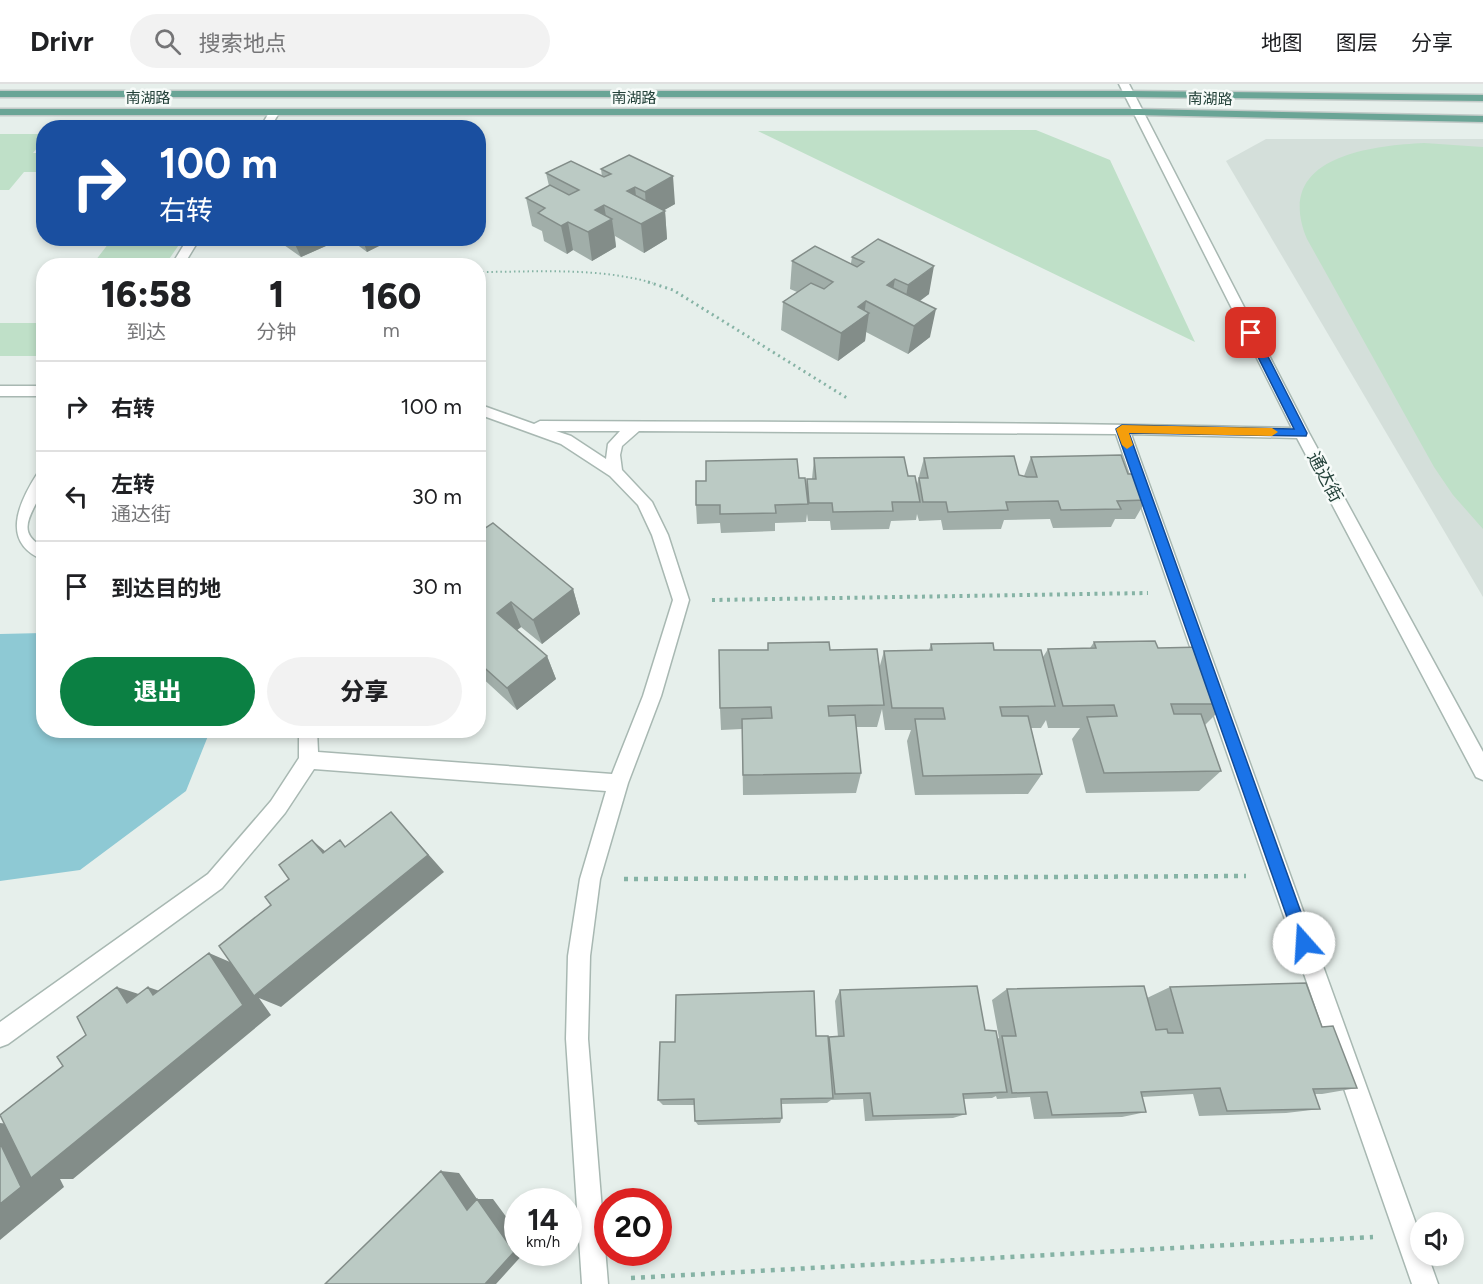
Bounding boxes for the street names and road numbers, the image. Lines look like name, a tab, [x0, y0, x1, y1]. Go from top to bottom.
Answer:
street label: 南湖路	[125, 89, 171, 107]
street label: 南湖路	[611, 89, 657, 107]
street label: 南湖路	[1187, 90, 1233, 108]
street label: 通达街	[1303, 448, 1347, 506]

